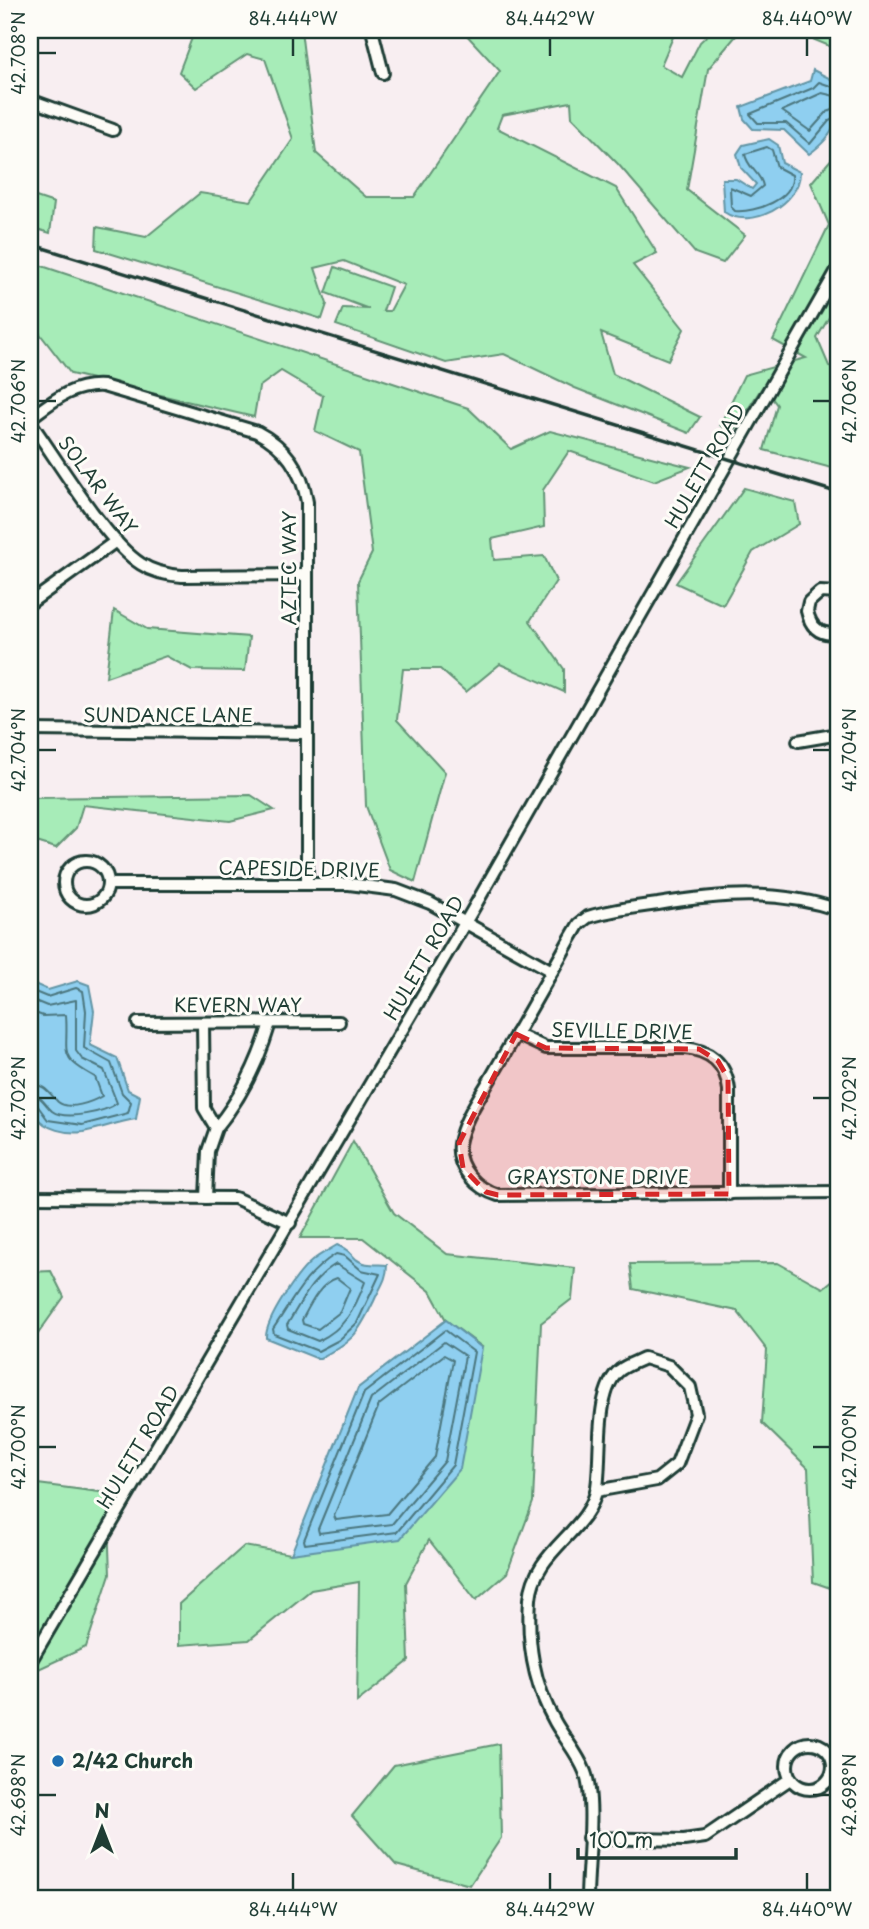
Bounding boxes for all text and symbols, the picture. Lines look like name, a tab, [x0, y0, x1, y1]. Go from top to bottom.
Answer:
text: 84.444°W	[248, 4, 338, 31]
text: 84.442°W	[505, 4, 595, 31]
text: 84.440°W	[762, 4, 853, 31]
text: 42.708°N	[4, 11, 31, 95]
text: 42.706°N	[4, 359, 31, 443]
text: 42.706°N	[835, 359, 862, 443]
street label: HULETT ROAD	[657, 398, 751, 533]
street label: SOLAR WAY	[53, 429, 145, 539]
street label: AZTEC WAY	[274, 510, 302, 626]
street label: SUNDANCE LANE	[83, 700, 253, 728]
text: 42.704°N	[4, 708, 31, 792]
text: 42.704°N	[835, 708, 862, 792]
street label: CAPESIDE DRIVE	[218, 853, 380, 883]
street label: HULETT ROAD	[376, 890, 470, 1025]
street label: KEVERN WAY	[174, 990, 302, 1018]
street label: SEVILLE DRIVE	[551, 1015, 693, 1045]
text: 42.702°N	[4, 1056, 31, 1140]
text: 42.702°N	[835, 1056, 862, 1140]
street label: GRAYSTONE DRIVE	[507, 1162, 689, 1190]
street label: HULETT ROAD	[89, 1379, 185, 1514]
text: 42.700°N	[4, 1404, 31, 1490]
text: 42.700°N	[835, 1404, 862, 1490]
place label: 2/42 Church	[72, 1746, 193, 1774]
marker: 2/42 Church	[50, 1753, 66, 1769]
text: 42.698°N	[4, 1754, 31, 1836]
text: 42.698°N	[835, 1754, 862, 1836]
north arrow	[66, 1792, 136, 1862]
text: N	[94, 1796, 110, 1824]
scale bar	[578, 1817, 736, 1861]
text: 100 m	[589, 1823, 653, 1855]
text: 84.444°W	[248, 1895, 338, 1922]
text: 84.442°W	[505, 1895, 595, 1922]
text: 84.440°W	[762, 1895, 853, 1922]

